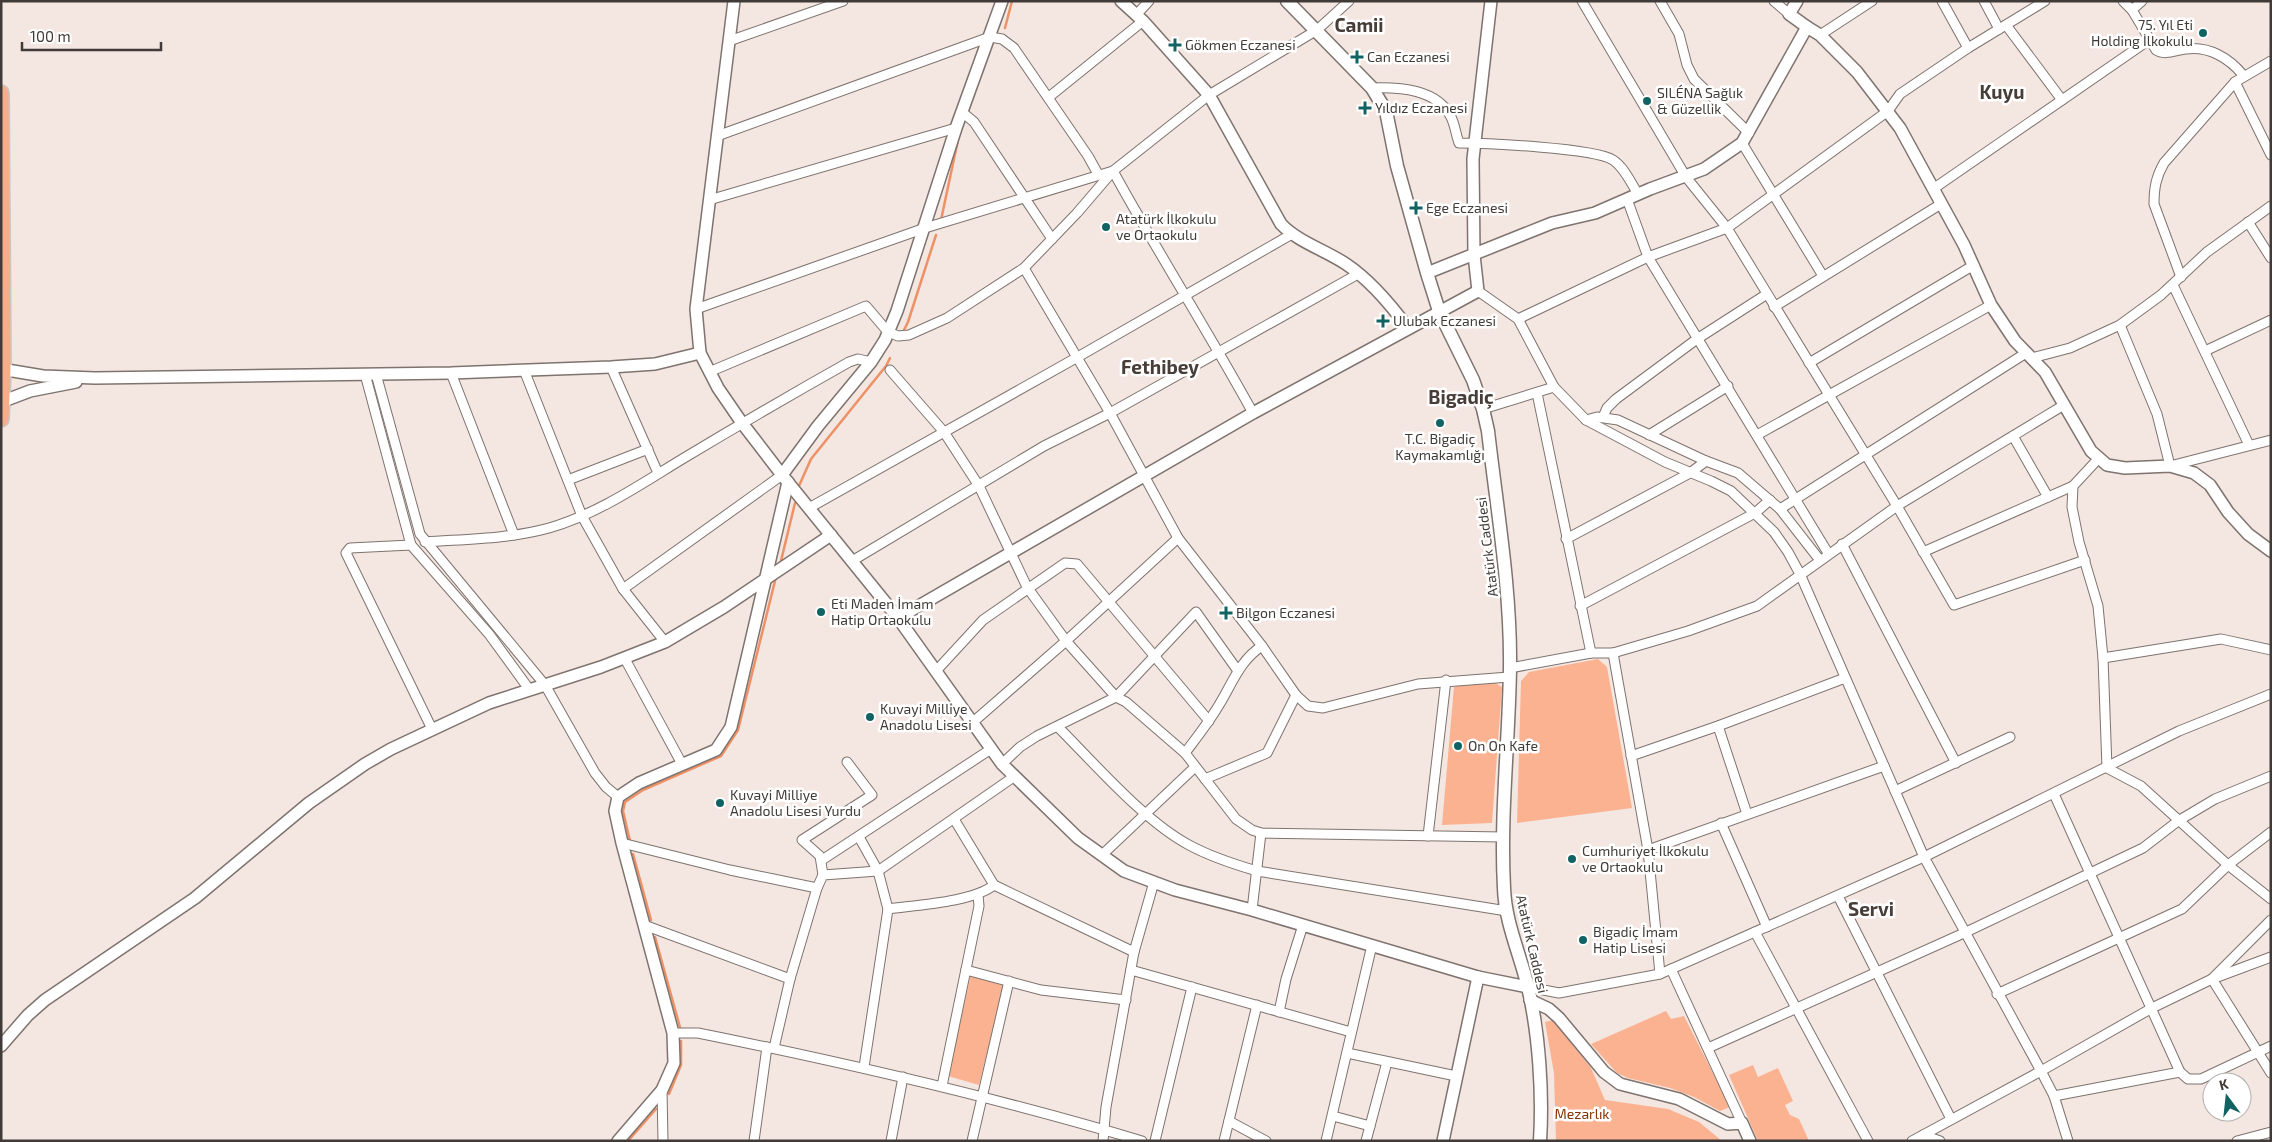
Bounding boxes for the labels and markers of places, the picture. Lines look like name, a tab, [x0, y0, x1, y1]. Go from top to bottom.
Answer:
place label: 75. Yıl Eti Holding İlkokulu	[2091, 16, 2193, 49]
marker: 75. Yıl Eti Holding İlkokulu	[2197, 27, 2209, 39]
place label: Gökmen Eczanesi	[1185, 36, 1296, 53]
marker: Gökmen Eczanesi	[1169, 39, 1181, 51]
place label: Can Eczanesi	[1367, 48, 1450, 65]
marker: Can Eczanesi	[1351, 51, 1363, 63]
place label: SILÉNA Sağlık & Güzellik	[1657, 84, 1743, 117]
marker: SILÉNA Sağlık & Güzellik	[1641, 95, 1653, 107]
place label: Yıldız Eczanesi	[1375, 99, 1467, 116]
marker: Yıldız Eczanesi	[1359, 102, 1371, 114]
place label: Ege Eczanesi	[1426, 199, 1508, 216]
marker: Ege Eczanesi	[1410, 202, 1422, 214]
place label: Atatürk İlkokulu ve Ortaokulu	[1116, 210, 1217, 243]
marker: Atatürk İlkokulu ve Ortaokulu	[1100, 221, 1112, 233]
place label: Ulubak Eczanesi	[1393, 312, 1496, 329]
marker: Ulubak Eczanesi	[1377, 315, 1389, 327]
marker: T.C. Bigadiç Kaymakamlığı	[1434, 417, 1446, 429]
place label: T.C. Bigadiç Kaymakamlığı	[1395, 430, 1485, 463]
place label: Eti Maden İmam Hatip Ortaokulu	[831, 595, 933, 628]
place label: Bilgon Eczanesi	[1236, 604, 1335, 621]
marker: Eti Maden İmam Hatip Ortaokulu	[815, 606, 827, 618]
marker: Bilgon Eczanesi	[1220, 607, 1232, 619]
place label: Kuvayi Milliye Anadolu Lisesi	[880, 700, 972, 733]
marker: Kuvayi Milliye Anadolu Lisesi	[864, 711, 876, 723]
place label: On On Kafe	[1468, 737, 1538, 754]
marker: On On Kafe	[1452, 740, 1464, 752]
place label: Kuvayi Milliye Anadolu Lisesi Yurdu	[730, 786, 861, 819]
marker: Kuvayi Milliye Anadolu Lisesi Yurdu	[714, 797, 726, 809]
place label: Cumhuriyet İlkokulu ve Ortaokulu	[1582, 842, 1709, 875]
marker: Cumhuriyet İlkokulu ve Ortaokulu	[1566, 853, 1578, 865]
place label: Bigadiç İmam Hatip Lisesi	[1593, 923, 1678, 956]
marker: Bigadiç İmam Hatip Lisesi	[1577, 934, 1589, 946]

